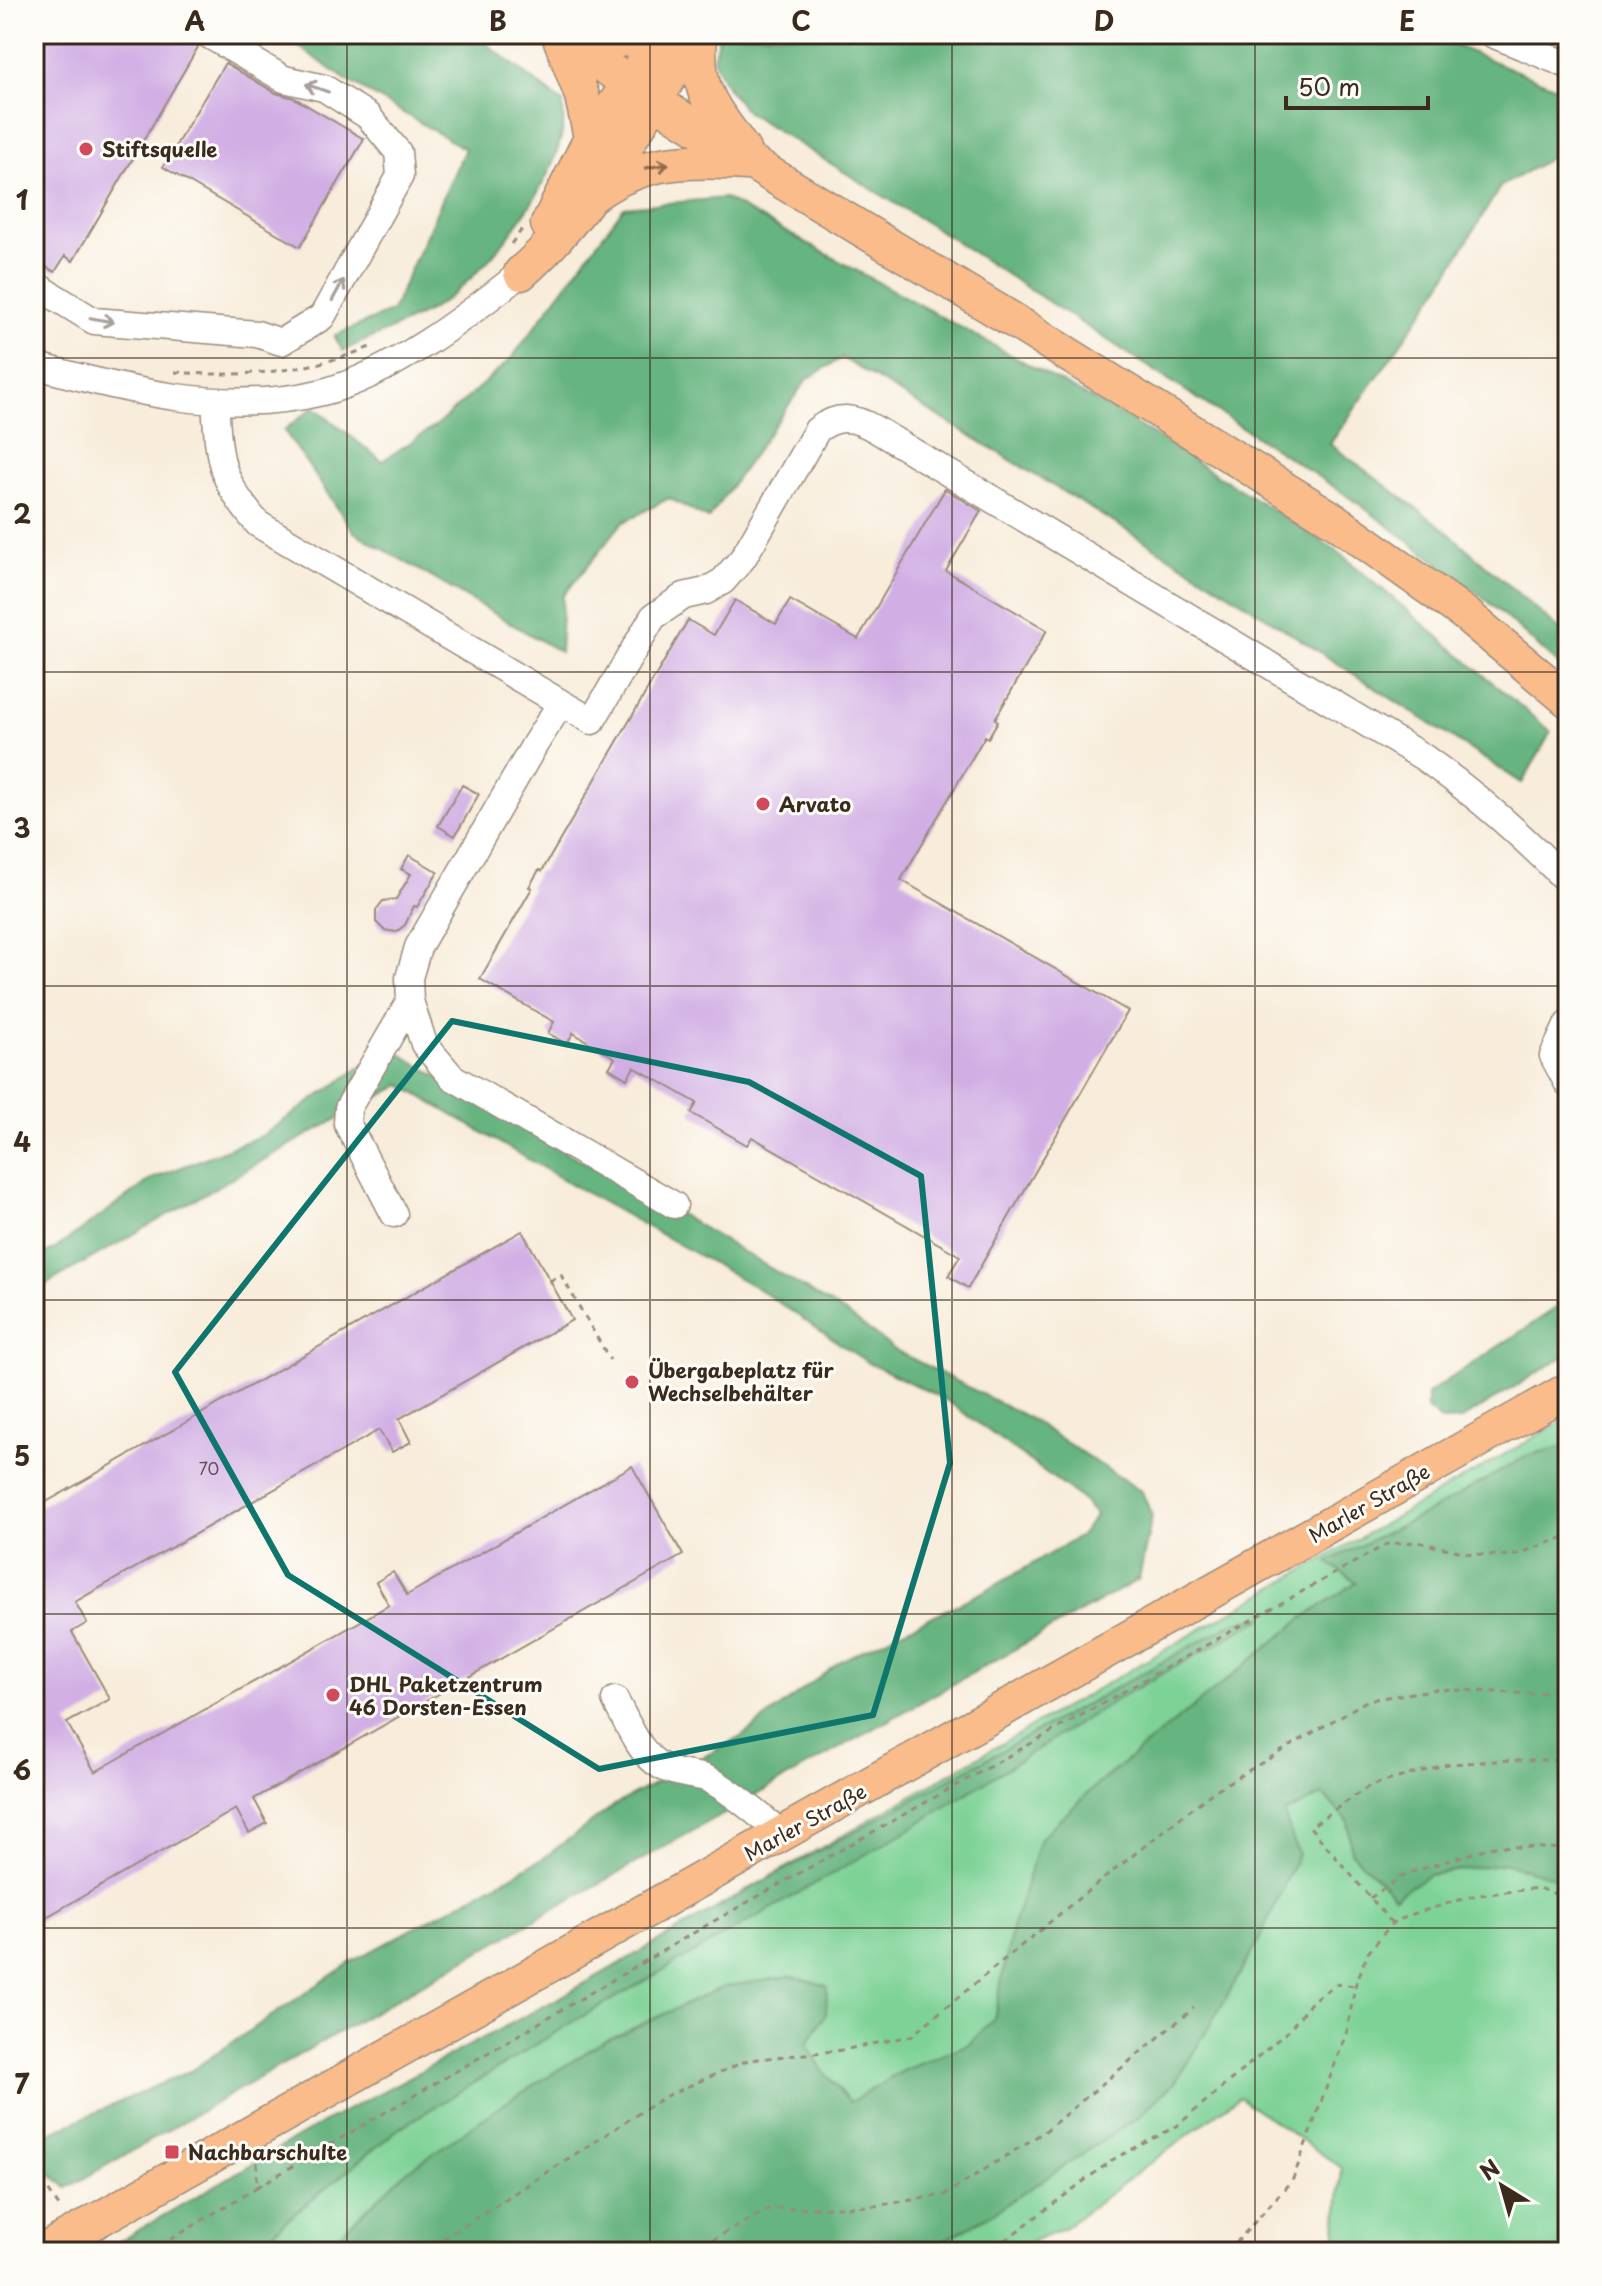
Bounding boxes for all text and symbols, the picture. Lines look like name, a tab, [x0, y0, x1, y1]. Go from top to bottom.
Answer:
text: A	[185, 1, 205, 40]
text: B	[489, 1, 507, 40]
text: C	[791, 1, 811, 40]
text: D	[1094, 1, 1114, 40]
text: E	[1399, 1, 1415, 40]
scale bar	[1286, 60, 1428, 110]
text: 50 m	[1298, 68, 1360, 104]
one-way arrow	[305, 79, 330, 94]
place label: Stiftsquelle	[102, 134, 217, 164]
marker: Stiftsquelle	[77, 140, 95, 158]
one-way arrow	[644, 158, 669, 173]
text: 1	[16, 180, 28, 219]
one-way arrow	[330, 279, 346, 302]
one-way arrow	[89, 313, 115, 328]
text: 2	[13, 494, 31, 533]
place label: Arvato	[779, 789, 851, 819]
marker: Arvato	[754, 795, 772, 813]
text: 3	[13, 808, 31, 847]
text: 4	[13, 1122, 31, 1161]
place label: Übergabeplatz für Wechselbehälter	[648, 1355, 834, 1408]
marker: Übergabeplatz für Wechselbehälter	[623, 1373, 641, 1391]
text: 5	[14, 1436, 30, 1475]
house number: 70	[199, 1456, 219, 1480]
street label: Marler Straße	[1303, 1456, 1435, 1550]
place label: DHL Paketzentrum 46 Dorsten-Essen	[349, 1669, 543, 1722]
marker: DHL Paketzentrum 46 Dorsten-Essen	[324, 1686, 342, 1704]
text: 6	[13, 1750, 31, 1789]
street label: Marler Straße	[738, 1776, 872, 1868]
text: 7	[15, 2064, 30, 2103]
place label: Nachbarschulte	[188, 2137, 347, 2167]
marker: Nachbarschulte	[163, 2143, 181, 2161]
north arrow	[1462, 2146, 1542, 2226]
text: N	[1472, 2150, 1506, 2187]

